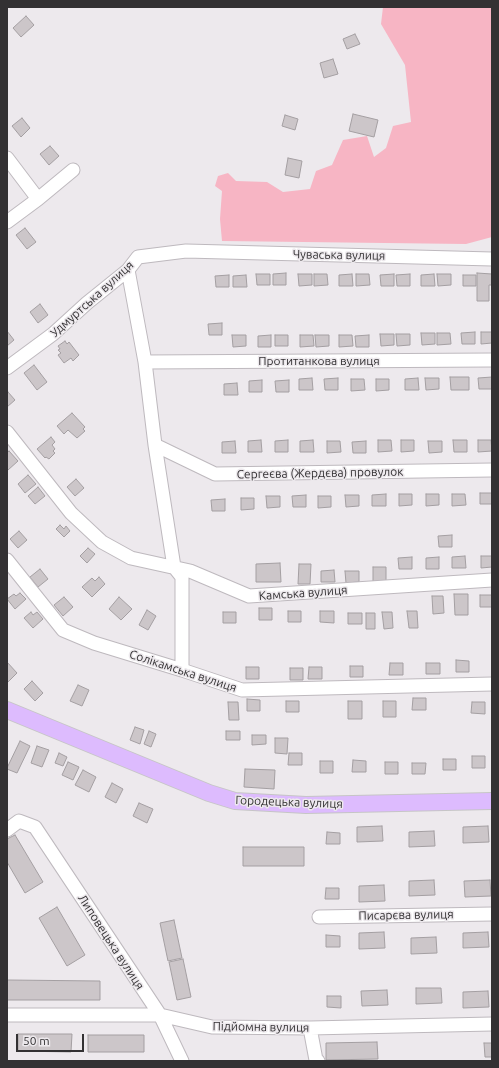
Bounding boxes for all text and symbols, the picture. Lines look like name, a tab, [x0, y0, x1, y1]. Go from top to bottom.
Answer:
street label: Чуваська вулиця	[293, 247, 385, 263]
street label: Удмуртська вулиця	[48, 258, 136, 340]
street label: Протитанкова вулиця	[258, 354, 380, 368]
street label: Сергеєва (Жердєва) провулок	[237, 464, 403, 482]
street label: Камська вулиця	[258, 583, 348, 603]
street label: Солікамська вулиця	[128, 647, 238, 695]
street label: Городецька вулиця	[235, 793, 343, 811]
street label: Липовецька вулиця	[75, 892, 147, 992]
street label: Писарєва вулиця	[358, 907, 454, 923]
street label: Підйомна вулиця	[213, 1019, 309, 1035]
scale bar	[18, 1026, 86, 1052]
text: 50 m	[23, 1034, 50, 1047]

